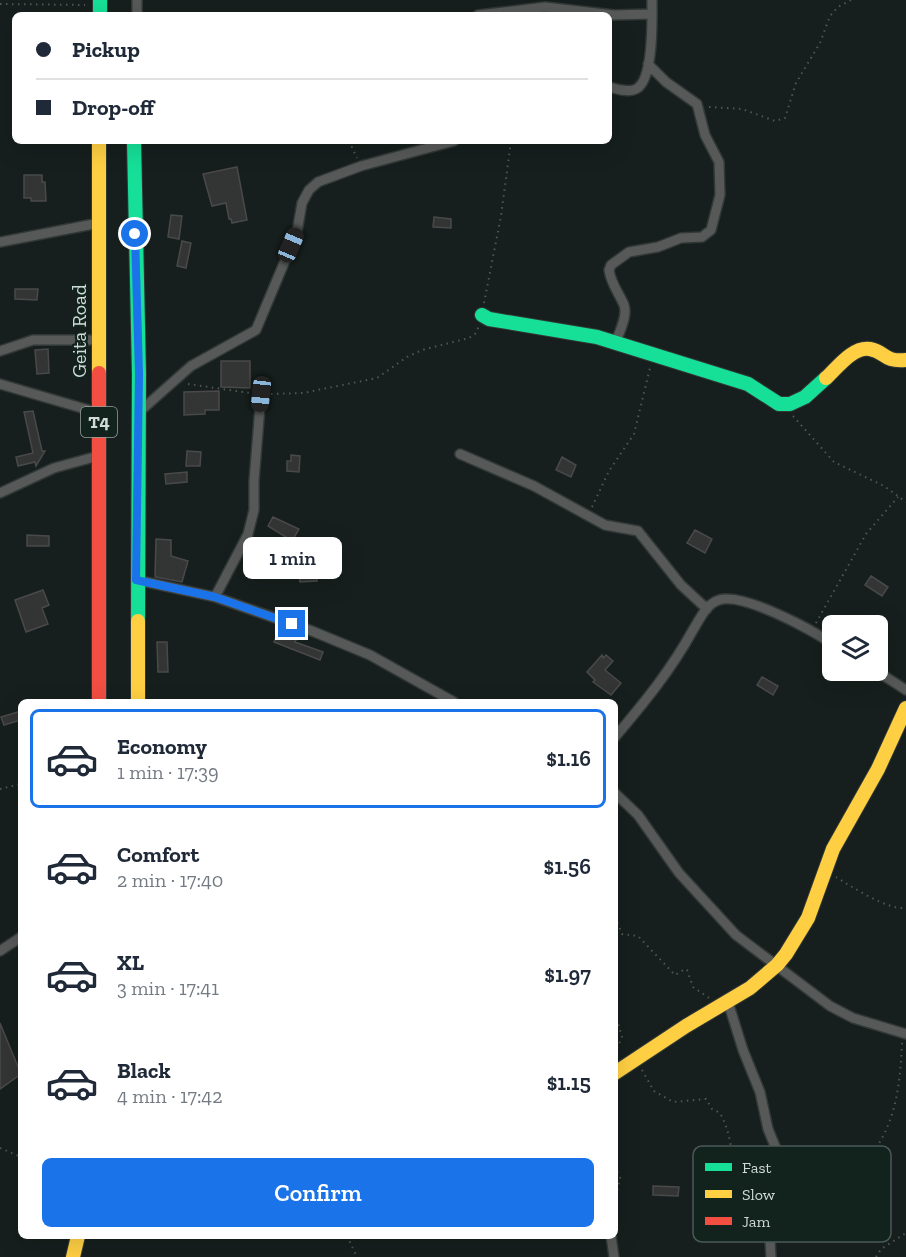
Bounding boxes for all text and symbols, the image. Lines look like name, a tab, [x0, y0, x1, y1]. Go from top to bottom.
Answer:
text: Pickup	[72, 36, 140, 63]
text: Drop-off	[72, 94, 154, 121]
route start	[121, 220, 148, 247]
car	[276, 225, 306, 265]
street label: Geita Road	[67, 284, 91, 378]
car	[250, 375, 272, 413]
road number: T4	[81, 407, 117, 437]
callout: 1 min	[242, 537, 342, 579]
text: 1 min	[269, 546, 316, 570]
route end	[278, 610, 305, 637]
map controls	[822, 615, 888, 681]
button: layers	[822, 615, 888, 681]
icon: car	[45, 732, 99, 786]
text: Economy	[117, 733, 207, 760]
text: $1.16	[546, 745, 591, 772]
text: 1 min · 17:39	[117, 760, 219, 784]
icon: car	[45, 840, 99, 894]
text: Comfort	[117, 841, 199, 868]
text: $1.56	[544, 853, 591, 880]
text: 2 min · 17:40	[117, 868, 223, 892]
icon: car	[45, 948, 99, 1002]
text: XL	[117, 949, 144, 976]
text: $1.97	[544, 961, 591, 988]
text: 3 min · 17:41	[117, 976, 219, 1000]
icon: car	[45, 1056, 99, 1110]
text: Black	[117, 1057, 171, 1084]
text: $1.15	[547, 1069, 591, 1096]
text: 4 min · 17:42	[117, 1084, 222, 1108]
legend	[693, 1146, 891, 1242]
button: Confirm	[42, 1158, 594, 1227]
text: Fast	[742, 1158, 771, 1177]
text: Slow	[742, 1185, 776, 1204]
text: Jam	[742, 1212, 771, 1231]

